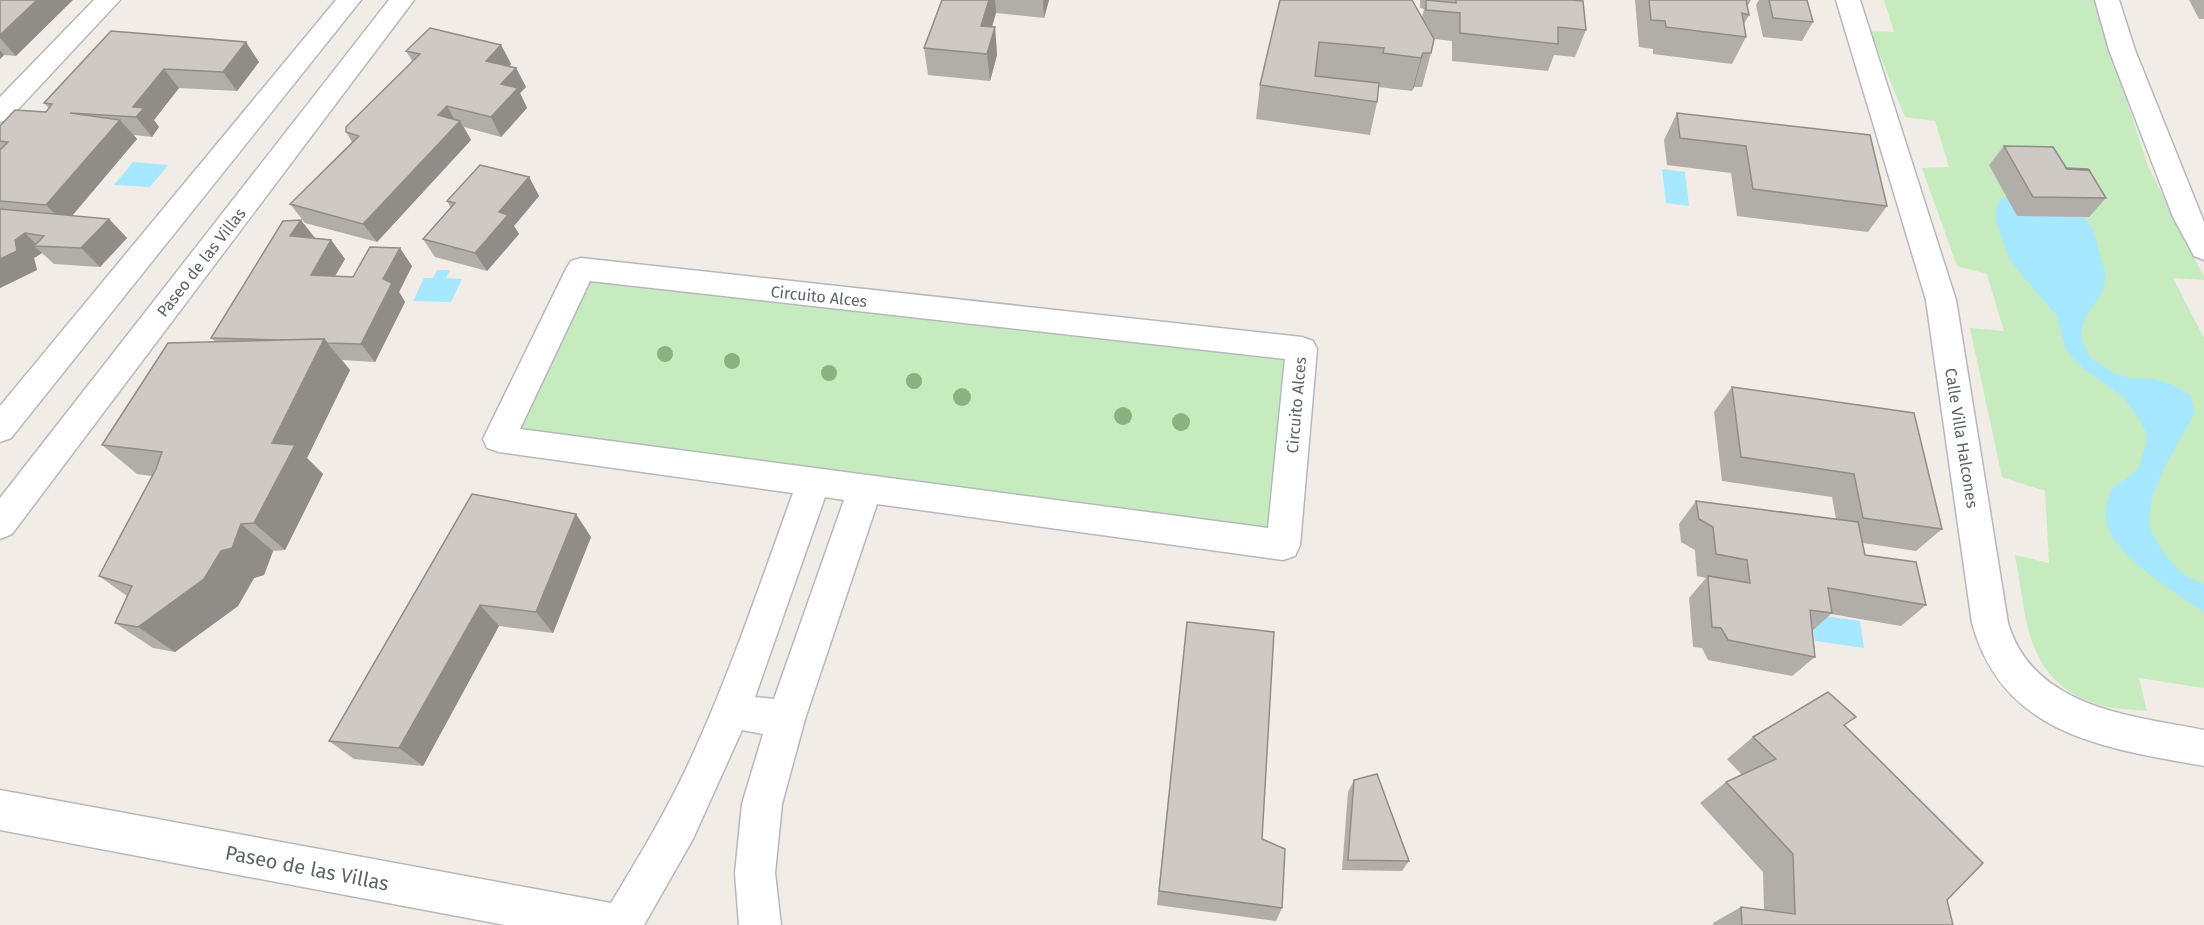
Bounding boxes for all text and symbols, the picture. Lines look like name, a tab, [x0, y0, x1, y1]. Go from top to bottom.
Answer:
street label: Paseo de las Villas	[153, 204, 250, 321]
street label: Circuito Alces	[770, 282, 868, 311]
street label: Circuito Alces	[1283, 356, 1310, 454]
street label: Calle Villa Halcones	[1941, 367, 1982, 509]
street label: Paseo de las Villas	[223, 840, 391, 896]

